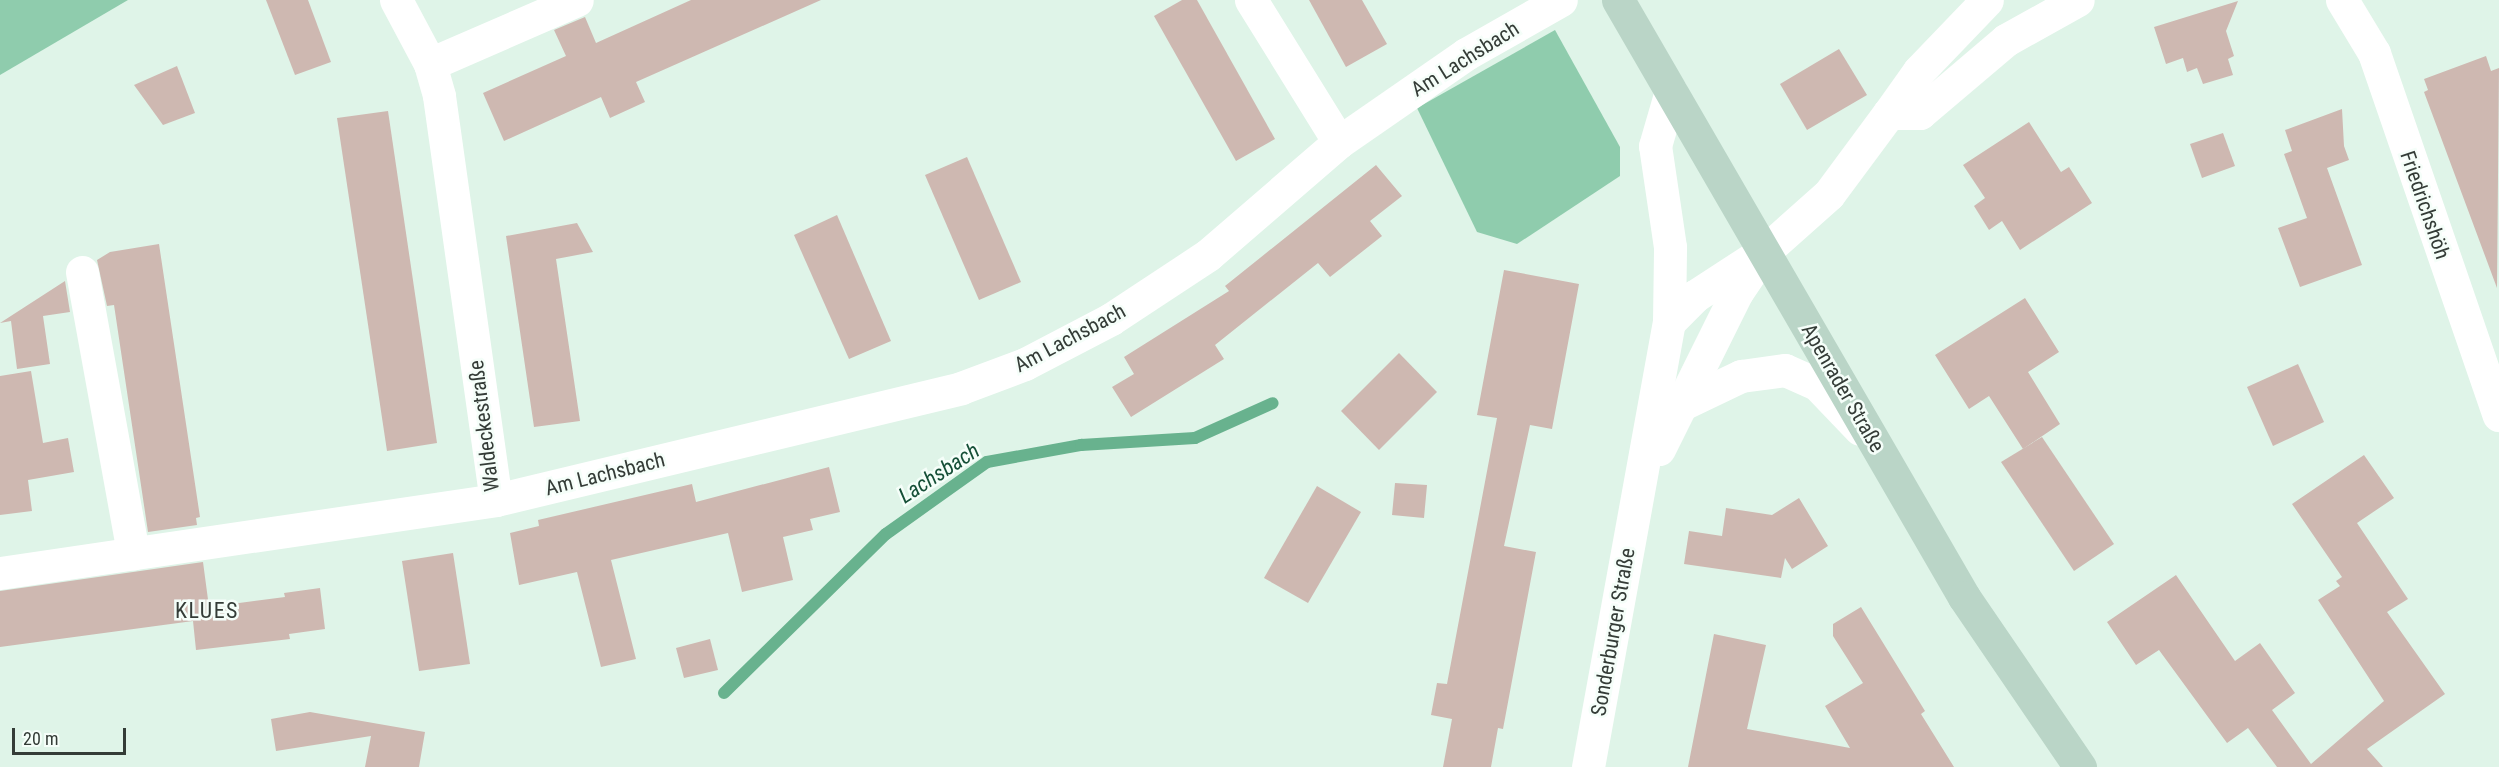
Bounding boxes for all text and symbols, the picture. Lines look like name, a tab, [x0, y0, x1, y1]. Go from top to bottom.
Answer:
street label: Am Lachsbach	[1406, 16, 1524, 102]
street label: Friedrichshöh	[2395, 148, 2455, 262]
street label: Am Lachsbach	[1010, 298, 1130, 378]
street label: Apenrader Straße	[1796, 319, 1890, 457]
street label: Waldeckestraße	[463, 359, 505, 493]
water label: Lachsbach	[894, 437, 984, 509]
street label: Am Lachsbach	[543, 447, 667, 501]
street label: Sonderburger Straße	[1586, 546, 1640, 718]
district label: KLUES	[175, 598, 239, 624]
scale bar	[15, 716, 129, 754]
text: 20 m	[23, 728, 58, 749]

